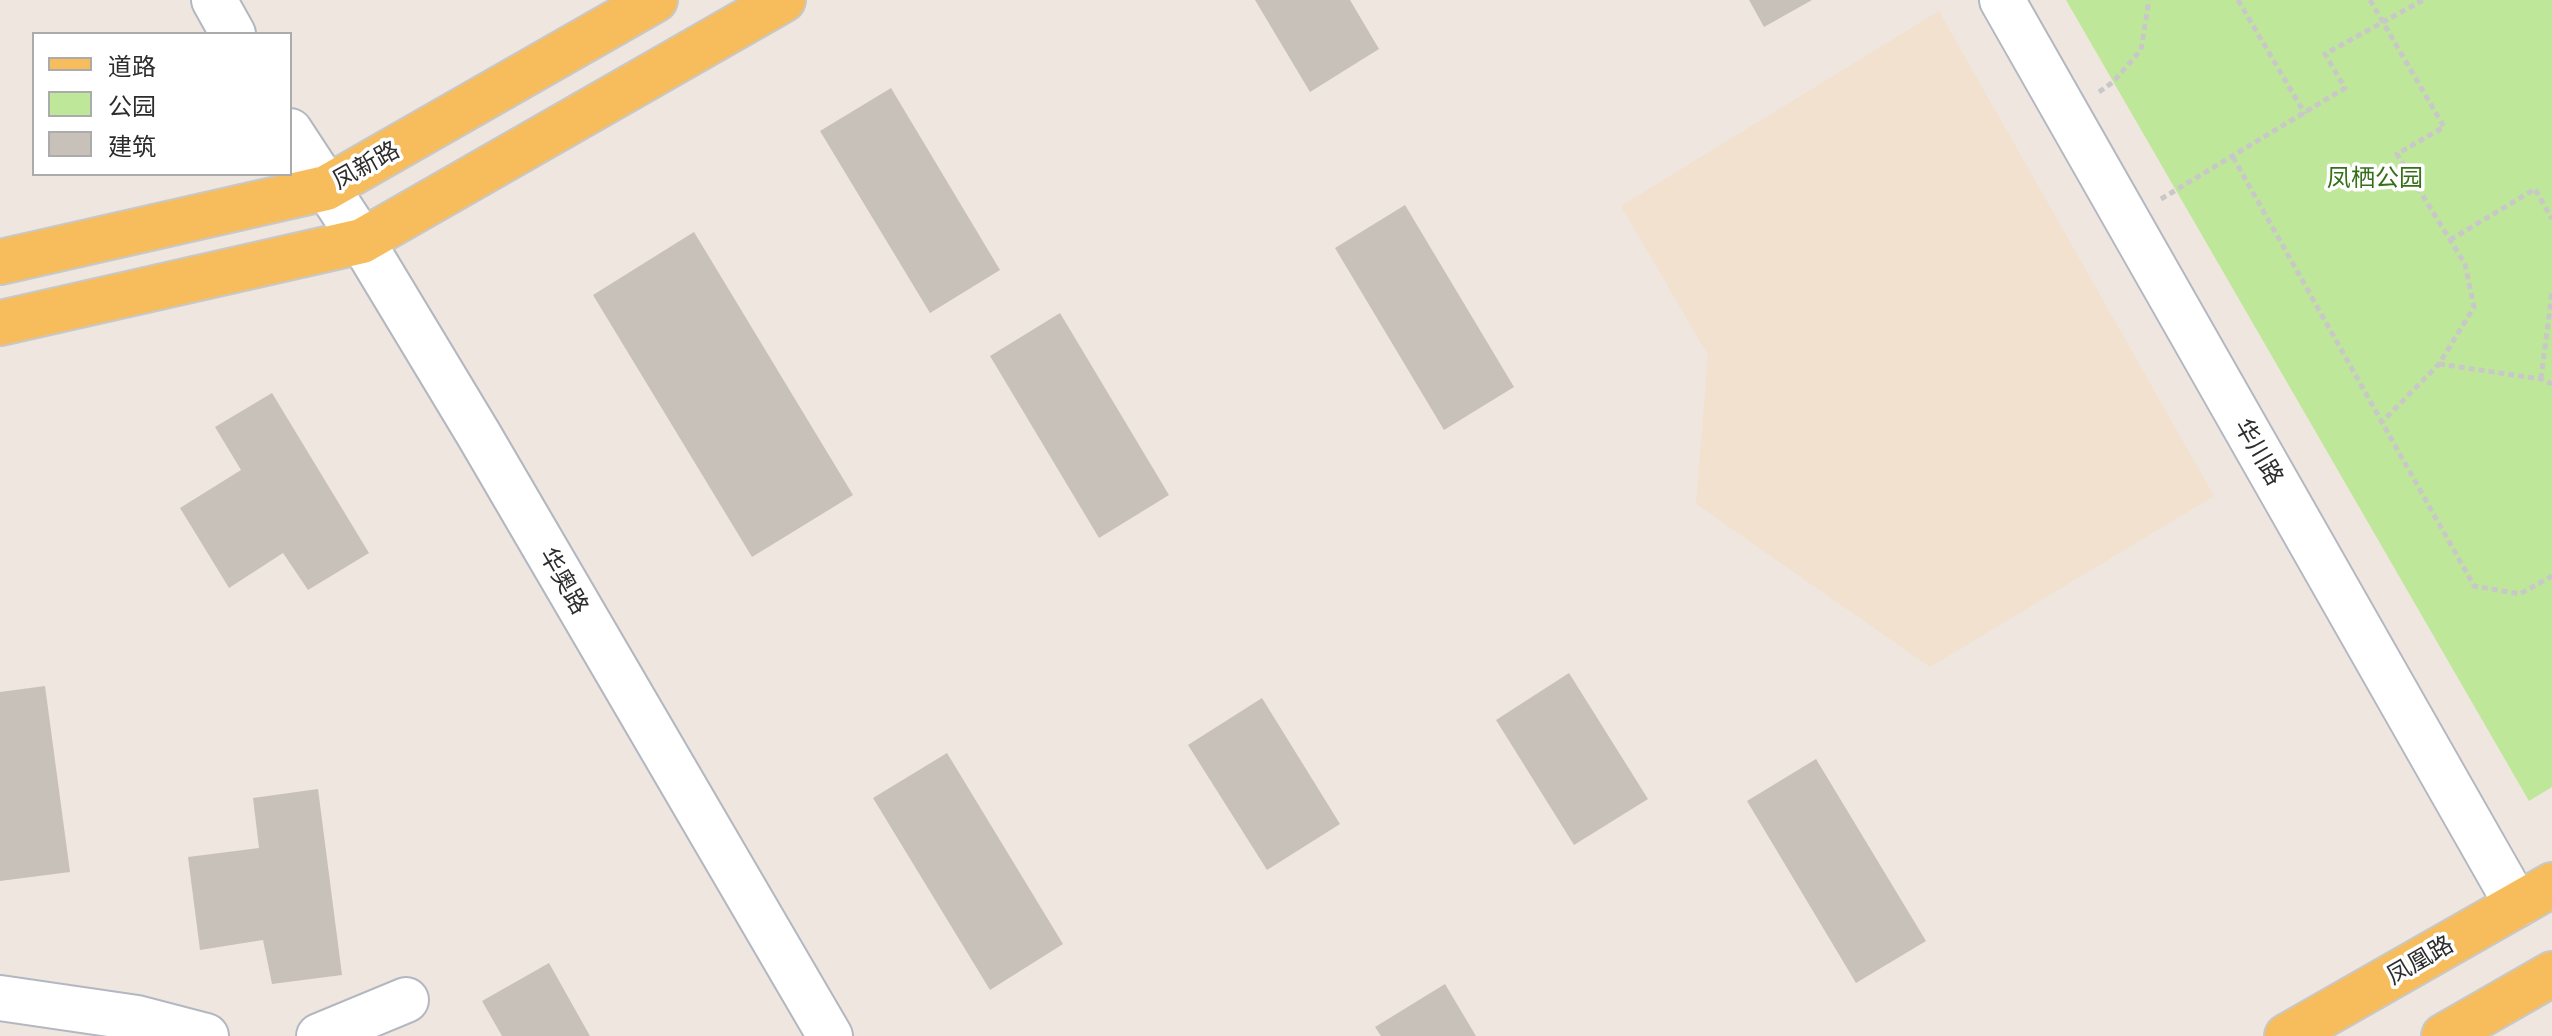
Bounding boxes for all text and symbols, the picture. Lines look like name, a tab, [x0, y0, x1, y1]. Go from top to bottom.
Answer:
legend	[32, 32, 292, 176]
text: 道路	[108, 53, 156, 80]
text: 公园	[108, 93, 156, 120]
text: 建筑	[108, 133, 156, 160]
street label: 凤新路	[328, 135, 404, 195]
park label: 凤栖公园	[2327, 164, 2423, 192]
street label: 华川路	[2229, 414, 2289, 490]
street label: 华奥路	[534, 543, 594, 619]
street label: 凤凰路	[2382, 930, 2458, 990]

